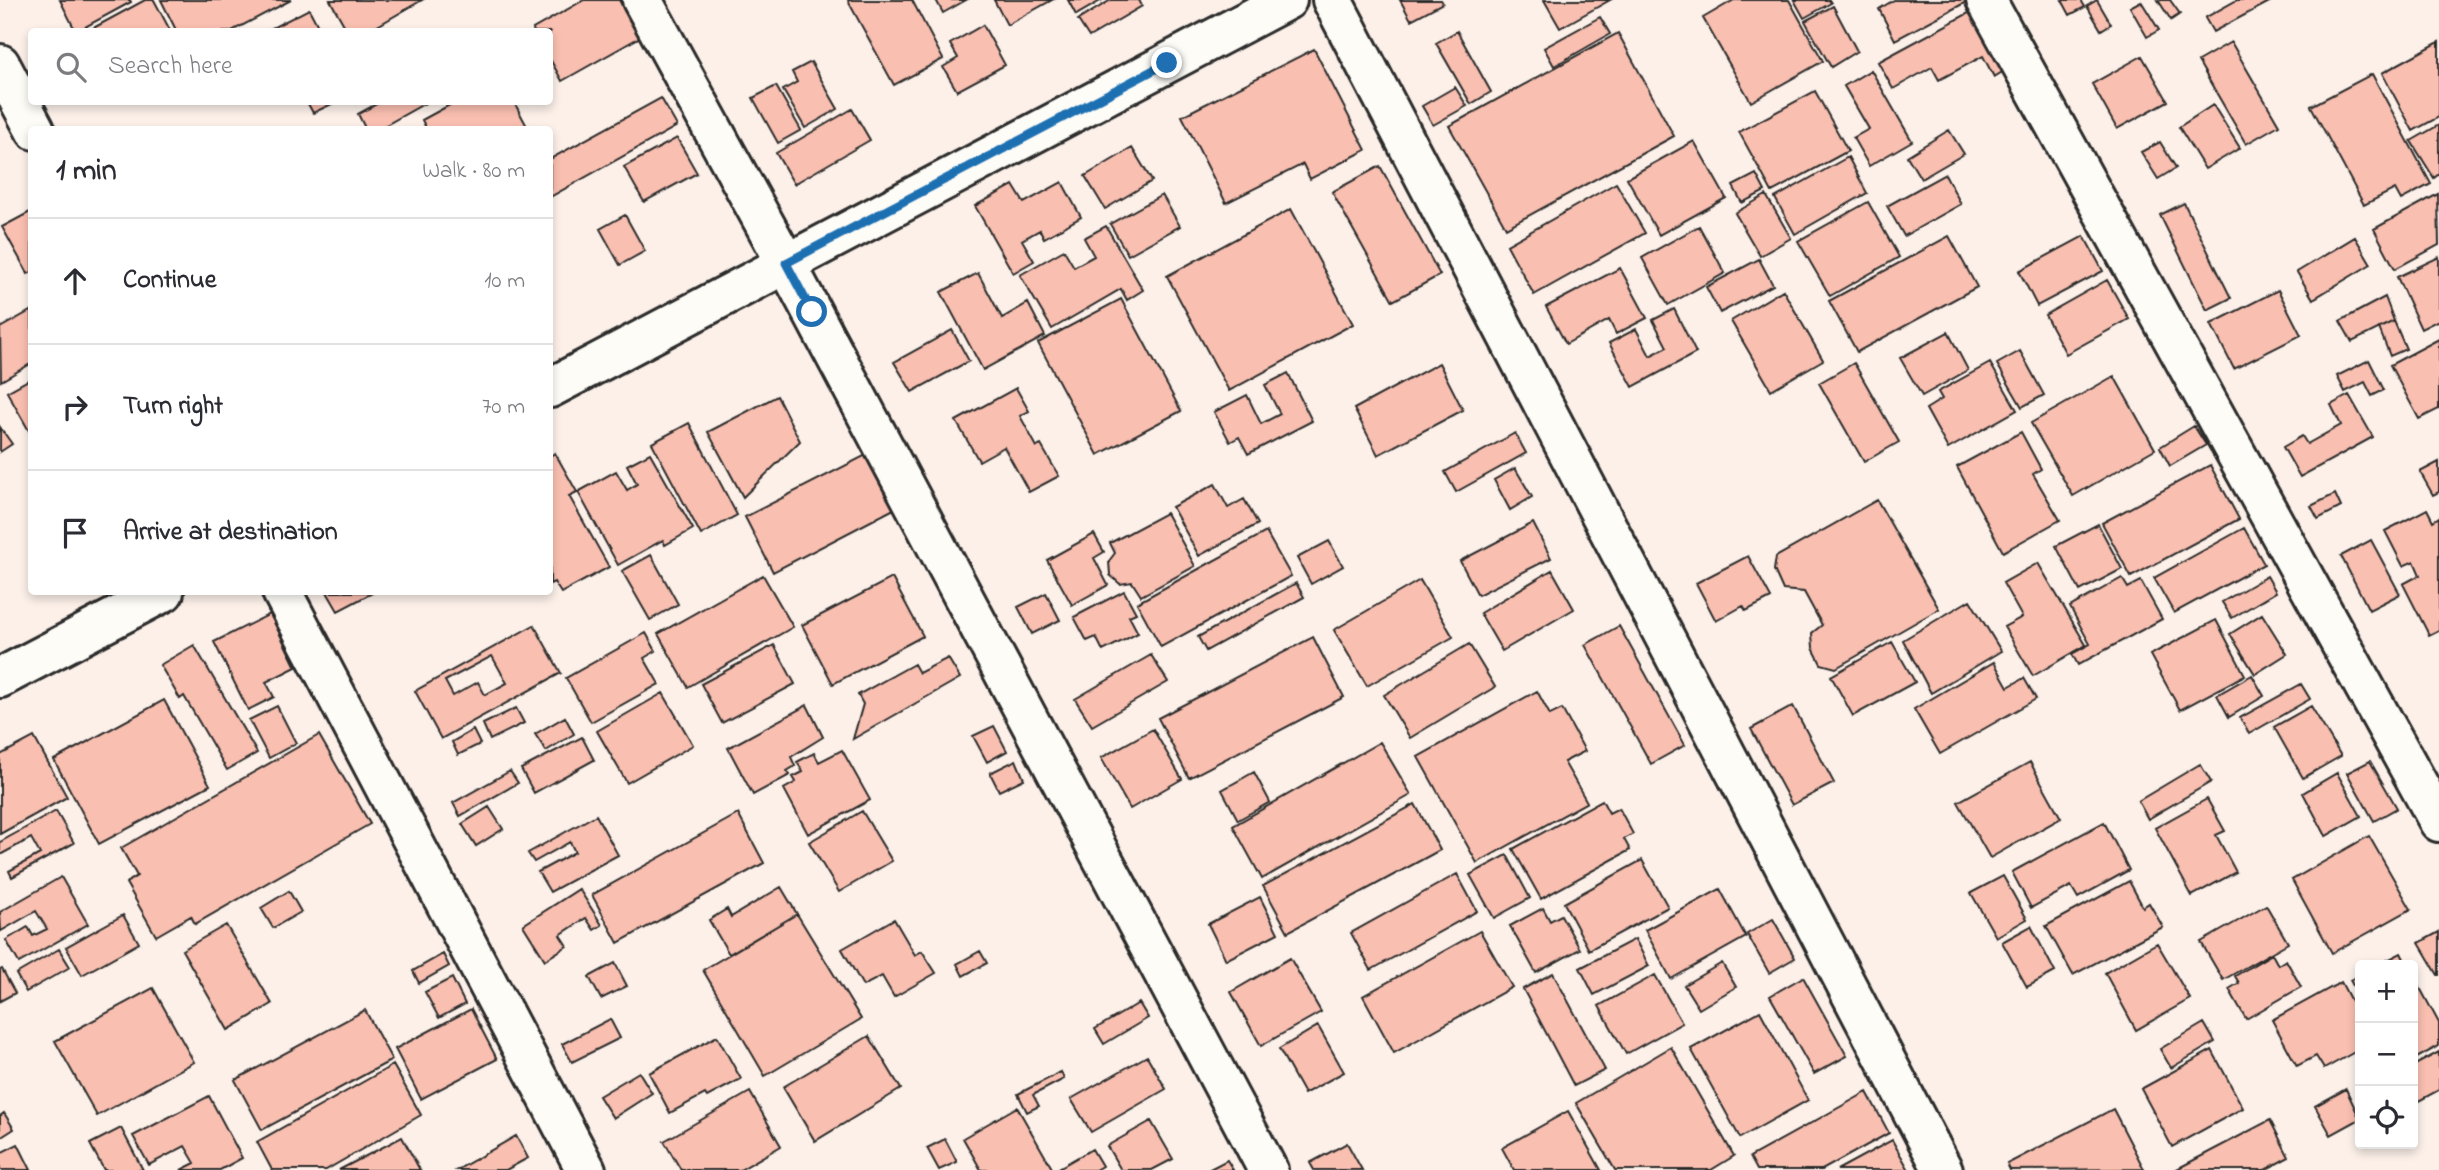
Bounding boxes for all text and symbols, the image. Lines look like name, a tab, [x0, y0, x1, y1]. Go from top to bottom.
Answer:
search box	[28, 28, 553, 105]
route end	[1151, 47, 1182, 78]
icon: search	[52, 48, 90, 86]
text: Search here	[108, 48, 233, 86]
text: 1 min	[56, 150, 117, 194]
text: Walk · 80 m	[422, 155, 525, 188]
icon: ahead	[56, 262, 94, 300]
text: Continue	[123, 262, 216, 300]
text: 10 m	[484, 265, 525, 298]
route start	[796, 296, 827, 327]
icon: right	[56, 388, 94, 426]
text: Turn right	[123, 388, 223, 426]
text: 70 m	[482, 391, 525, 424]
icon: arrive	[56, 514, 94, 552]
text: Arrive at destination	[123, 514, 338, 552]
map controls	[2355, 960, 2418, 1149]
button: +	[2355, 960, 2418, 1023]
button: −	[2355, 1023, 2418, 1086]
button: locate	[2355, 1086, 2418, 1149]

